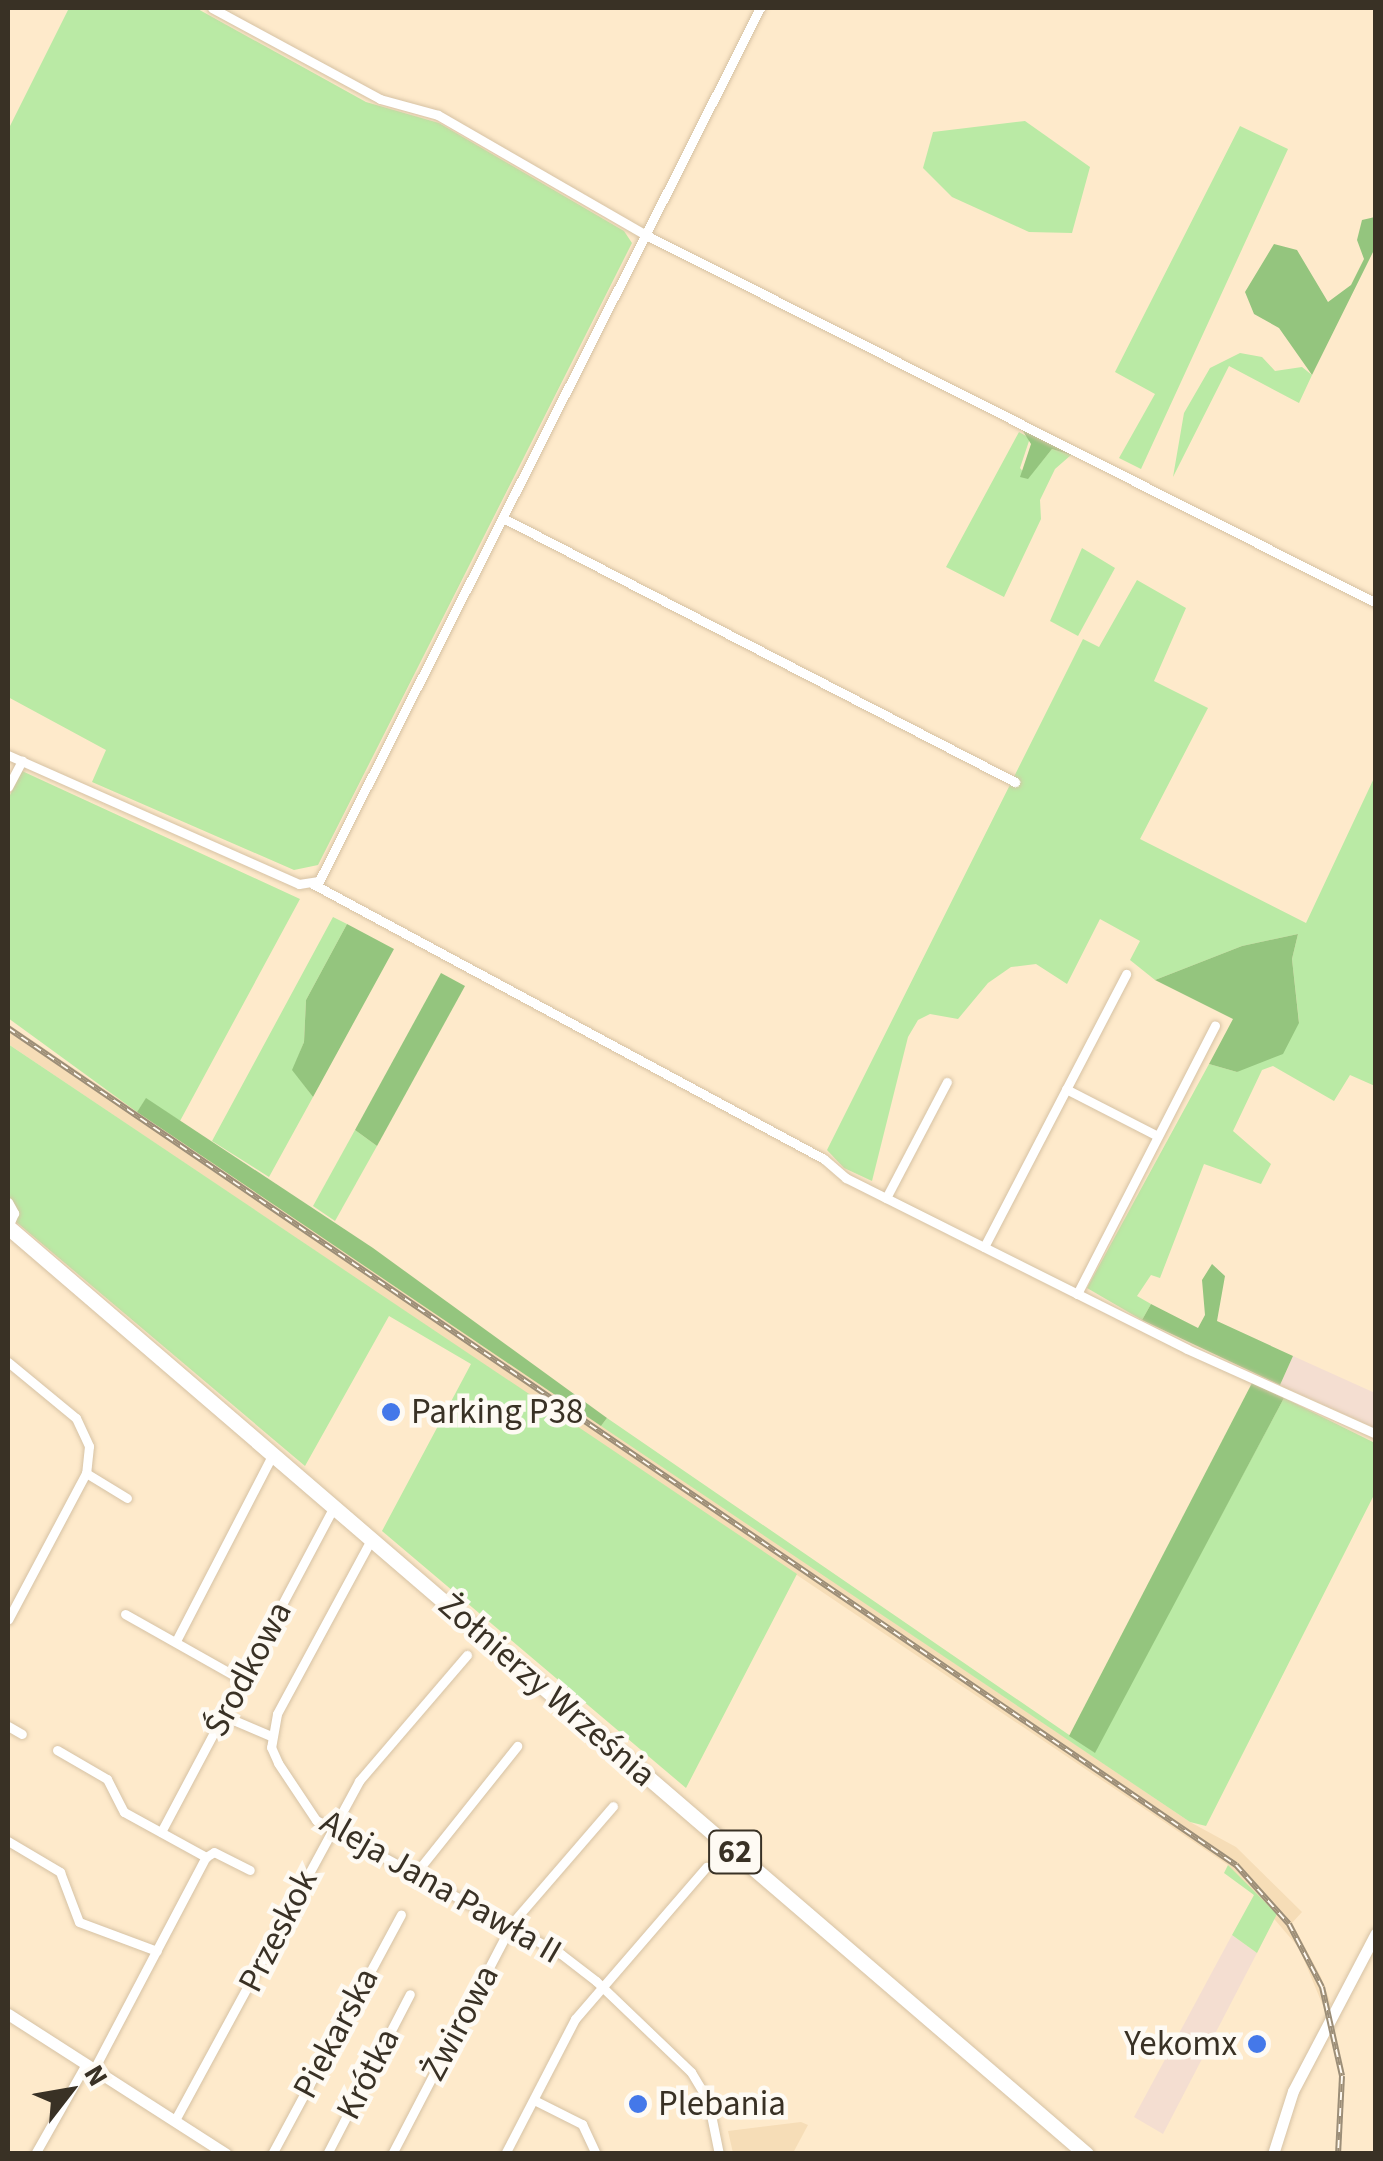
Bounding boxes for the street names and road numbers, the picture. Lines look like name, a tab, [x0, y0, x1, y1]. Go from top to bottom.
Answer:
street label: Żołnierzy Września	[430, 1584, 664, 1796]
street label: Środkowa	[195, 1594, 301, 1744]
street label: Aleja Jana Pawła II	[313, 1801, 569, 1973]
road number: 62	[708, 1825, 762, 1879]
street label: Przeskok	[229, 1863, 327, 1999]
street label: Żwirowa	[412, 1958, 508, 2088]
street label: Piekarska	[284, 1961, 388, 2105]
street label: Krótka	[327, 2021, 409, 2127]

